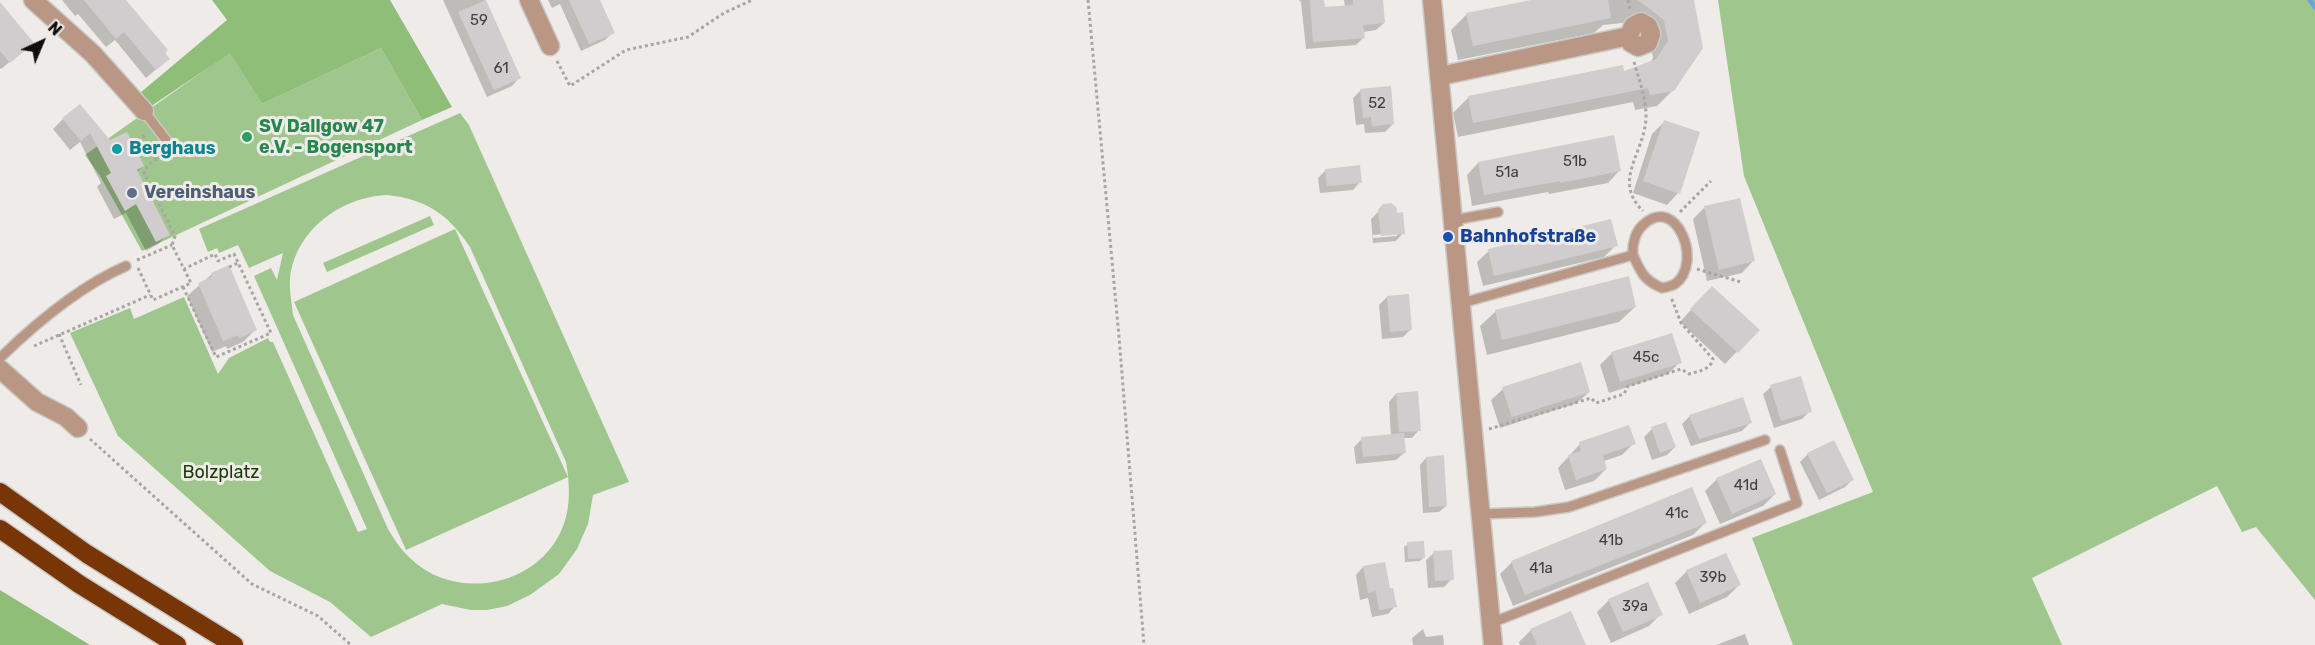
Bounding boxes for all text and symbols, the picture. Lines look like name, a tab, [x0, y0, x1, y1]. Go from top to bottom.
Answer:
north arrow	[12, 12, 72, 72]
house number: 59	[470, 12, 488, 30]
text: N	[44, 18, 66, 40]
house number: 61	[493, 60, 509, 78]
house number: 52	[1368, 95, 1386, 113]
place label: SV Dallgow 47 e.V. - Bogensport	[259, 116, 413, 158]
marker: SV Dallgow 47 e.V. - Bogensport	[240, 130, 254, 144]
place label: Berghaus	[129, 138, 216, 160]
marker: Berghaus	[110, 142, 124, 156]
house number: 51b	[1563, 153, 1587, 171]
house number: 51a	[1495, 164, 1519, 182]
place label: Vereinshaus	[144, 182, 255, 204]
marker: Vereinshaus	[125, 186, 139, 200]
place label: Bahnhofstraße	[1460, 226, 1596, 248]
marker: Bahnhofstraße	[1441, 230, 1455, 244]
house number: 45c	[1633, 349, 1659, 367]
park label: Bolzplatz	[182, 462, 260, 484]
house number: 41d	[1734, 477, 1758, 495]
house number: 41c	[1665, 505, 1689, 523]
house number: 41b	[1599, 532, 1623, 550]
house number: 41a	[1529, 560, 1553, 578]
house number: 39b	[1700, 569, 1726, 587]
house number: 39a	[1622, 598, 1648, 616]

